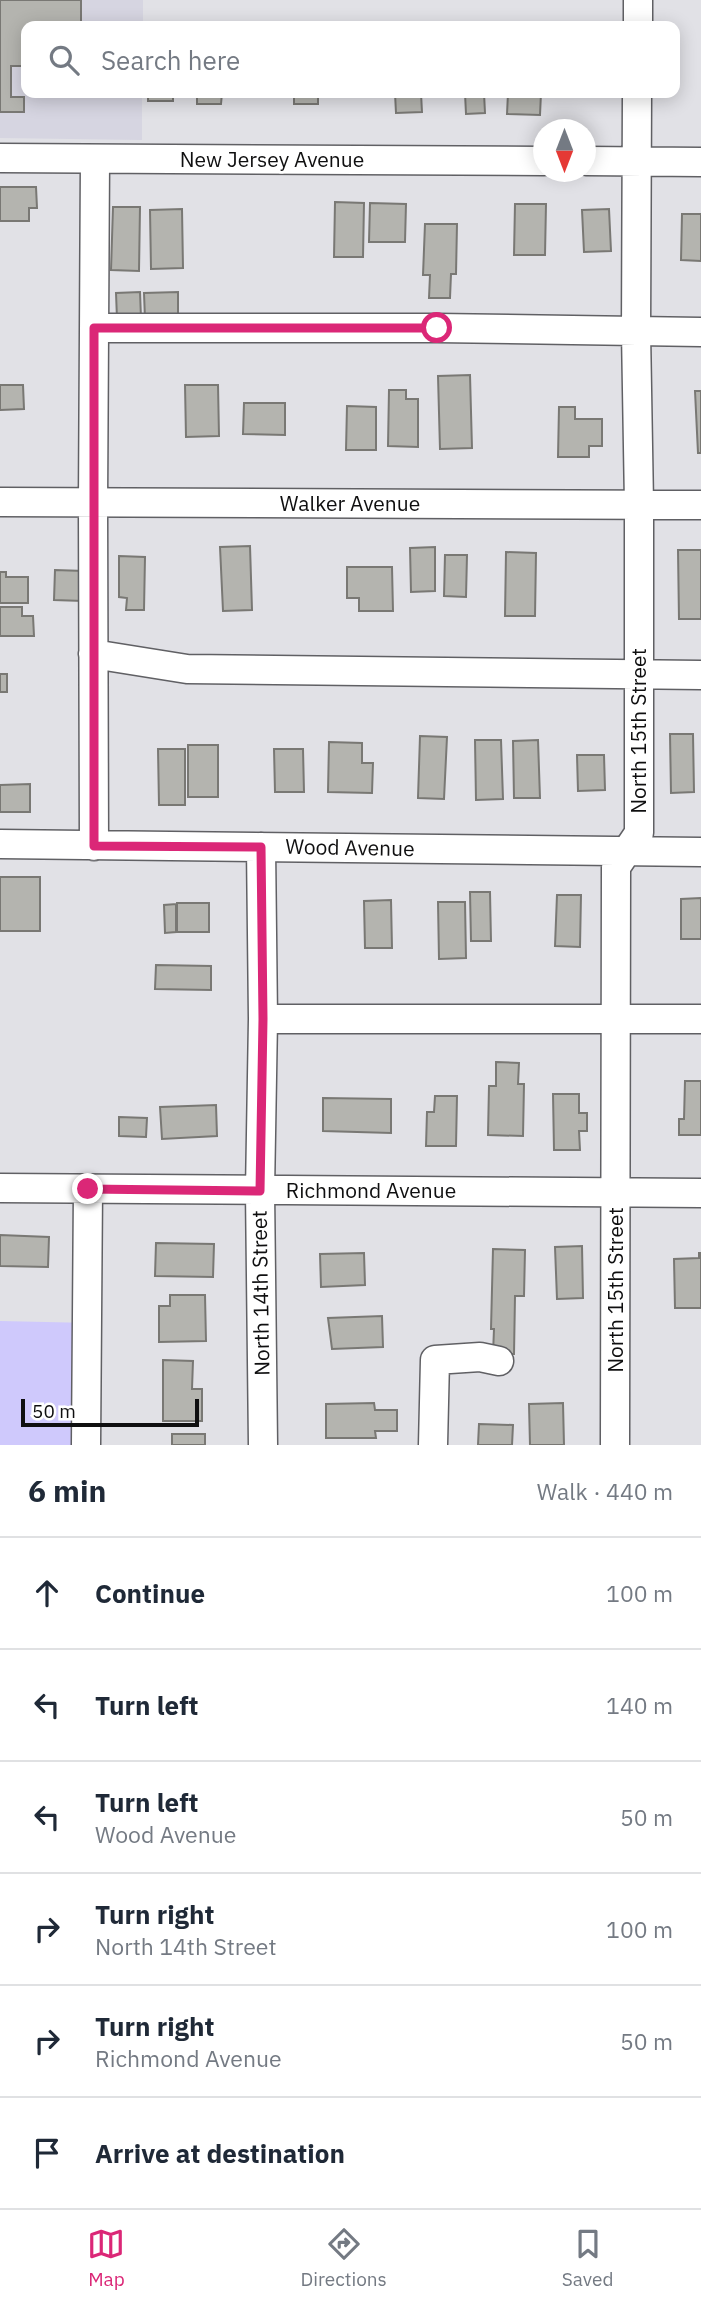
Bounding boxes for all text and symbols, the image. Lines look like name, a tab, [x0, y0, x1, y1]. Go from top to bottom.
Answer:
search box	[21, 21, 680, 98]
icon: search	[45, 41, 83, 79]
text: Search here	[101, 43, 240, 77]
north arrow	[533, 119, 596, 182]
street label: New Jersey Avenue	[180, 145, 364, 173]
route start	[421, 312, 452, 343]
street label: Walker Avenue	[280, 489, 420, 517]
street label: North 15th Street	[624, 648, 652, 814]
street label: Wood Avenue	[285, 832, 415, 862]
route end	[72, 1173, 103, 1204]
street label: Richmond Avenue	[286, 1176, 456, 1204]
street label: North 15th Street	[601, 1207, 629, 1373]
street label: North 14th Street	[245, 1210, 275, 1376]
scale bar	[21, 1396, 200, 1428]
text: 50 m	[32, 1399, 76, 1423]
text: 6 min	[28, 1471, 106, 1510]
text: Walk · 440 m	[537, 1476, 673, 1506]
icon: ahead	[28, 1574, 66, 1612]
text: Continue	[95, 1576, 205, 1610]
text: 100 m	[606, 1578, 673, 1608]
icon: left	[28, 1686, 66, 1724]
text: Turn left	[95, 1688, 198, 1722]
text: 140 m	[606, 1690, 673, 1720]
text: Turn left	[95, 1785, 198, 1819]
icon: left	[28, 1798, 66, 1836]
text: 50 m	[620, 1802, 673, 1832]
text: Wood Avenue	[95, 1819, 236, 1849]
text: Turn right	[95, 1897, 214, 1931]
icon: right	[28, 1910, 66, 1948]
text: 100 m	[606, 1914, 673, 1944]
text: North 14th Street	[95, 1931, 277, 1961]
text: Turn right	[95, 2009, 214, 2043]
icon: right	[28, 2022, 66, 2060]
text: 50 m	[620, 2026, 673, 2056]
text: Richmond Avenue	[95, 2043, 282, 2073]
icon: arrive	[28, 2134, 66, 2172]
text: Arrive at destination	[95, 2136, 345, 2170]
tab: Map	[87, 2225, 125, 2291]
tab: Directions	[300, 2225, 387, 2291]
tab: Saved	[562, 2225, 614, 2291]

